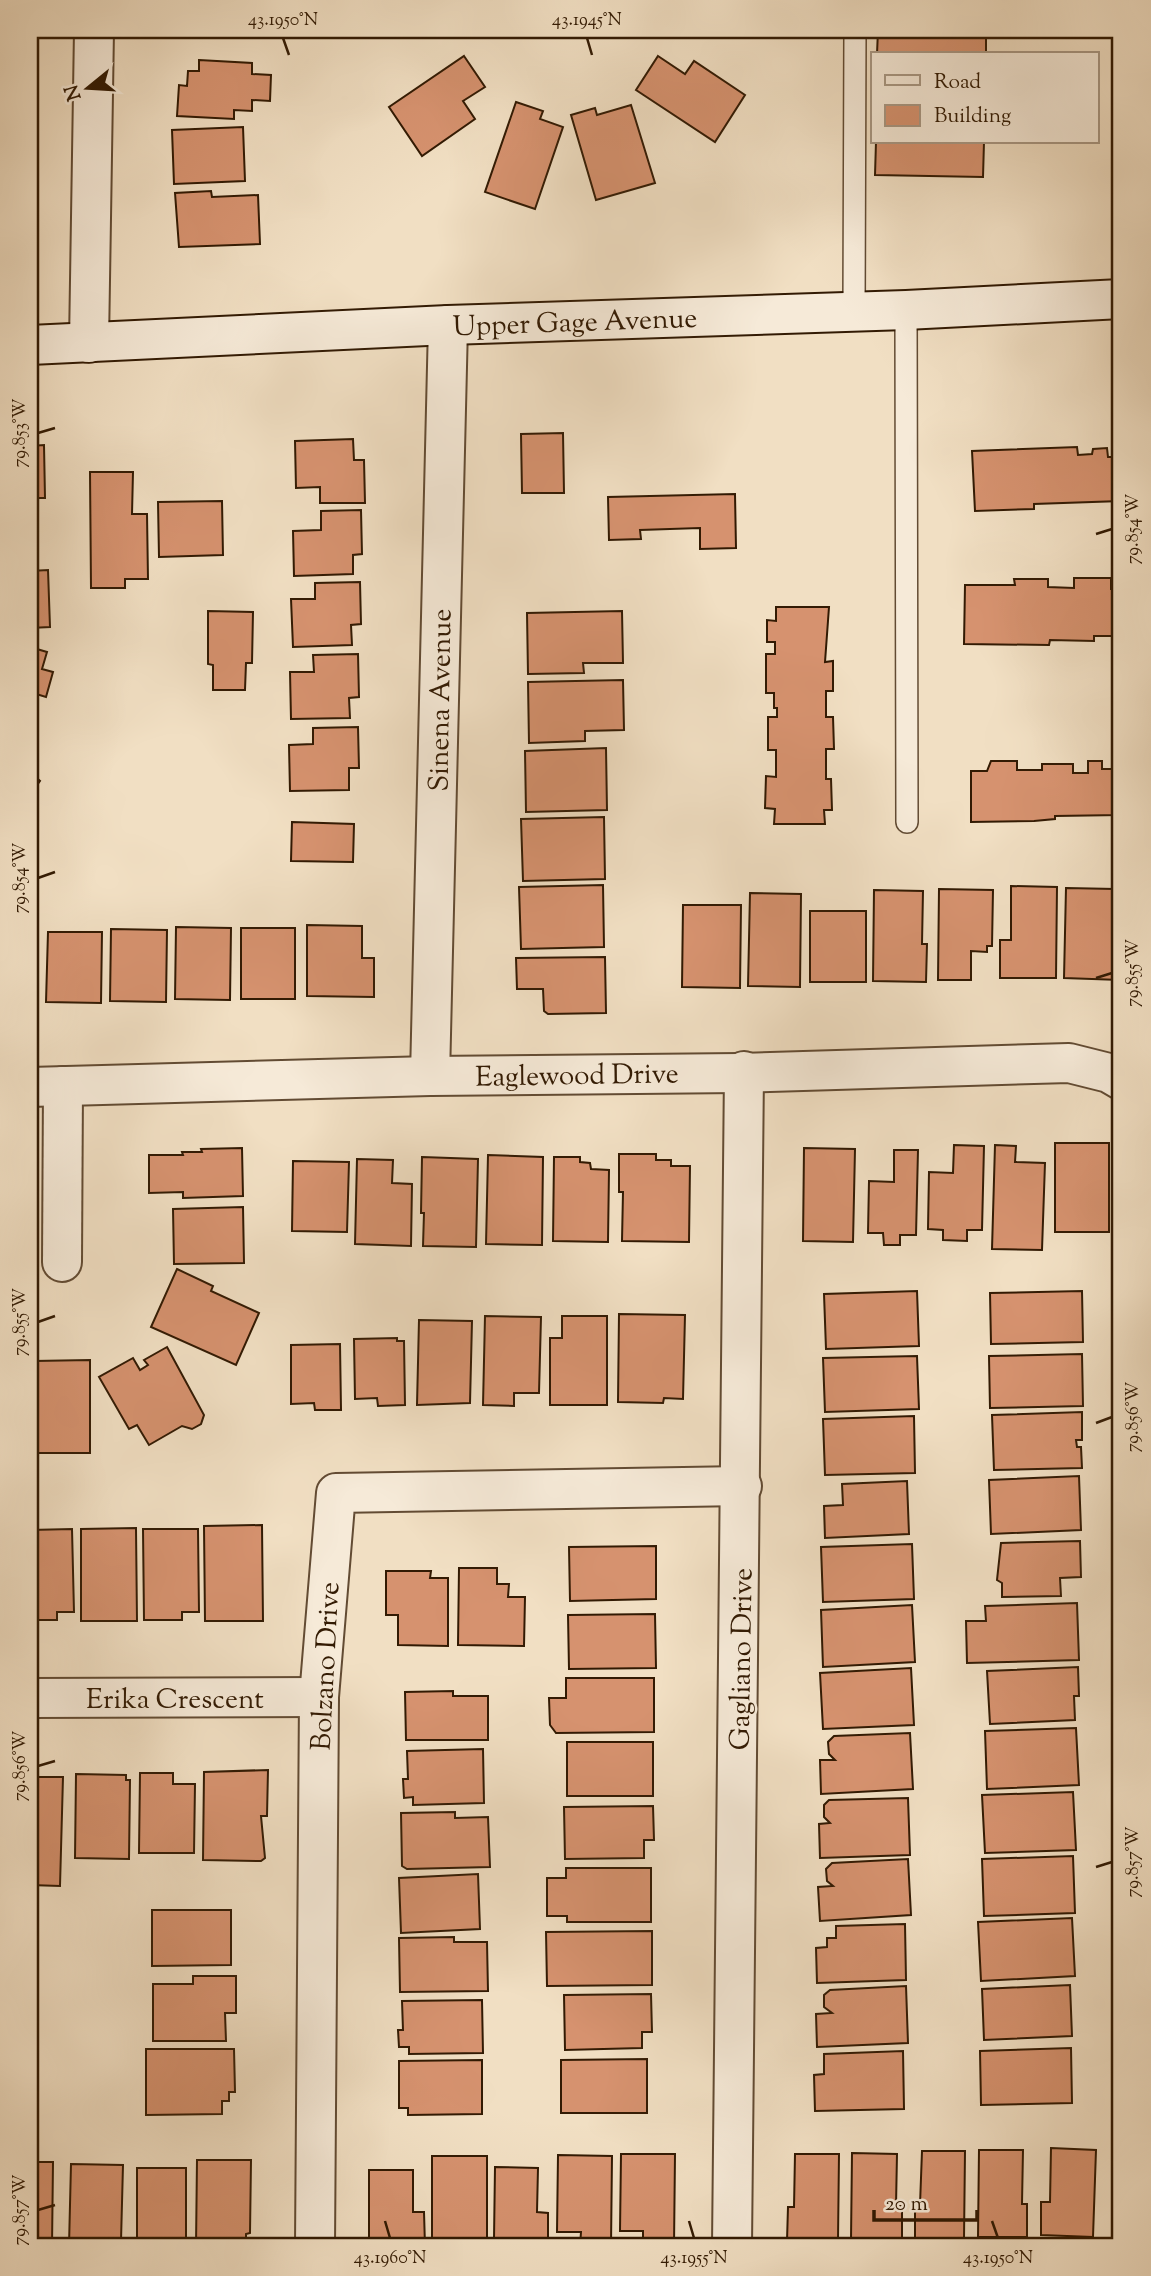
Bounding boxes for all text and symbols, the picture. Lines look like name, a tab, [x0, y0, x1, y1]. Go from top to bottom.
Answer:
text: 43.1950°N	[248, 8, 318, 34]
text: 43.1945°N	[552, 8, 622, 34]
north arrow	[52, 52, 122, 122]
legend	[871, 52, 1098, 144]
text: Road	[934, 68, 981, 98]
text: N	[59, 81, 89, 104]
text: Building	[934, 102, 1011, 132]
street label: Upper Gage Avenue	[452, 300, 698, 348]
text: 79.853°W	[8, 399, 34, 467]
text: 79.854°W	[1121, 494, 1147, 564]
street label: Sinena Avenue	[420, 608, 464, 792]
text: 79.854°W	[8, 843, 34, 913]
text: 79.855°W	[1121, 939, 1147, 1007]
street label: Eaglewood Drive	[475, 1055, 679, 1099]
text: 79.855°W	[8, 1288, 34, 1356]
text: 79.856°W	[1121, 1382, 1147, 1452]
street label: Gagliano Drive	[721, 1567, 765, 1751]
street label: Bolzano Drive	[303, 1581, 351, 1752]
street label: Erika Crescent	[86, 1681, 264, 1721]
text: 79.856°W	[8, 1731, 34, 1801]
text: 79.857°W	[1121, 1827, 1147, 1897]
text: 79.857°W	[8, 2175, 34, 2245]
scale bar	[874, 2178, 978, 2222]
text: 20 m	[885, 2190, 928, 2220]
text: 43.1960°N	[354, 2246, 426, 2272]
text: 43.1955°N	[660, 2246, 728, 2272]
text: 43.1950°N	[963, 2246, 1033, 2272]

